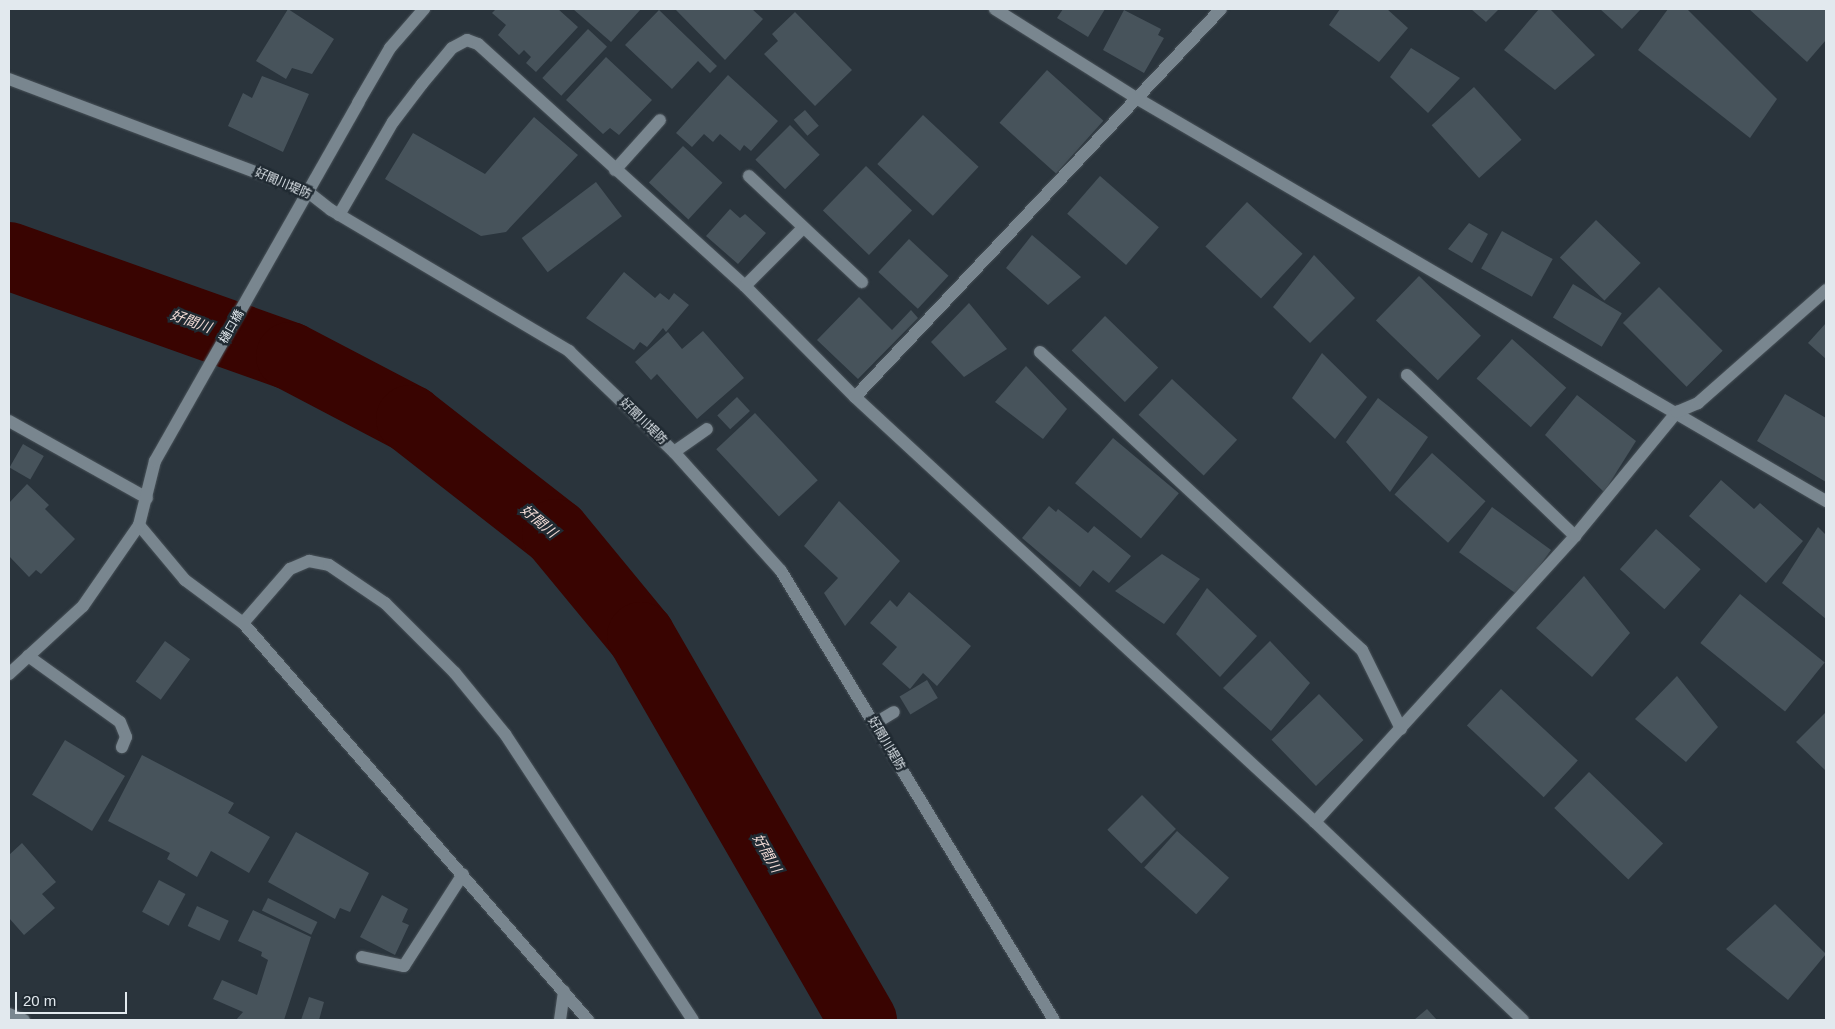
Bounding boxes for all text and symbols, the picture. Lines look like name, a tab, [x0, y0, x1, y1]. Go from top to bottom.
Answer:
street label: 好間川堤防	[253, 166, 313, 202]
water label: 好間川	[168, 306, 214, 336]
street label: 樋口橋	[217, 308, 247, 346]
street label: 好間川堤防	[616, 396, 670, 448]
water label: 好間川	[518, 501, 560, 541]
street label: 好間川堤防	[864, 715, 908, 773]
water label: 好間川	[749, 831, 785, 875]
scale bar	[18, 982, 130, 1014]
text: 20 m	[23, 992, 56, 1009]

